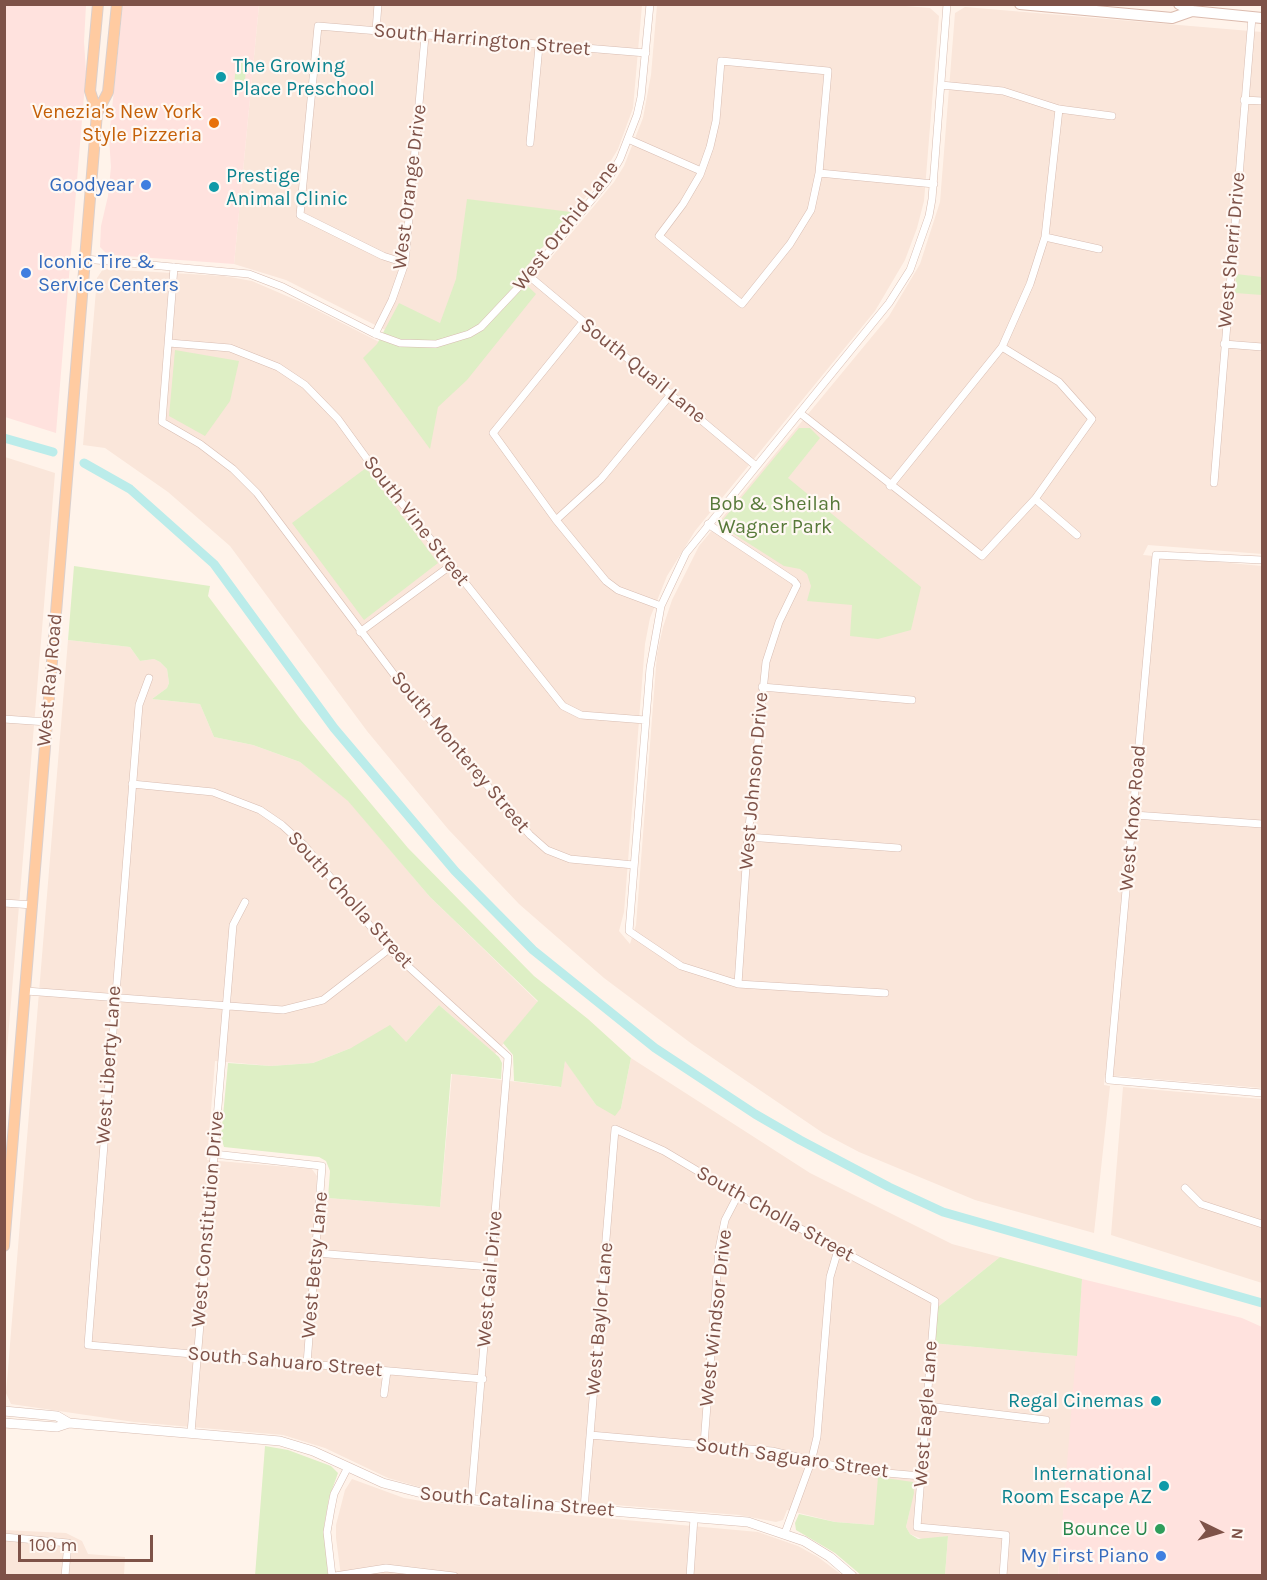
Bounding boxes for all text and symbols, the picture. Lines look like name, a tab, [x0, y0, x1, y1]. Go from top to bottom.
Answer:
street label: South Harrington Street	[372, 19, 592, 61]
place label: The Growing Place Preschool	[233, 54, 375, 101]
marker: The Growing Place Preschool	[214, 70, 228, 84]
place label: Venezia's New York Style Pizzeria	[32, 100, 202, 147]
street label: West Orange Drive	[388, 103, 432, 271]
marker: Venezia's New York Style Pizzeria	[207, 116, 221, 130]
street label: West Orchid Lane	[508, 156, 624, 296]
place label: Prestige Animal Clinic	[226, 164, 348, 211]
street label: West Sherri Drive	[1213, 171, 1251, 329]
place label: Goodyear	[50, 173, 134, 197]
marker: Goodyear	[139, 178, 153, 192]
marker: Prestige Animal Clinic	[207, 180, 221, 194]
place label: Iconic Tire & Service Centers	[38, 250, 179, 297]
marker: Iconic Tire & Service Centers	[19, 266, 33, 280]
street label: South Quail Lane	[575, 313, 711, 429]
street label: South Vine Street	[358, 451, 474, 591]
park label: Bob & Sheilah Wagner Park	[709, 492, 841, 539]
street label: West Ray Road	[32, 612, 68, 748]
street label: South Monterey Street	[385, 666, 535, 838]
street label: West Johnson Drive	[734, 691, 774, 871]
street label: West Knox Road	[1115, 744, 1151, 892]
street label: South Cholla Street	[282, 826, 418, 974]
street label: West Liberty Lane	[91, 985, 127, 1145]
street label: West Constitution Drive	[187, 1110, 229, 1328]
street label: South Cholla Street	[692, 1161, 858, 1267]
street label: West Betsy Lane	[297, 1191, 333, 1339]
street label: West Gail Drive	[472, 1210, 508, 1348]
street label: West Windsor Drive	[695, 1228, 737, 1408]
street label: West Baylor Lane	[581, 1241, 619, 1397]
street label: West Eagle Lane	[909, 1340, 943, 1488]
street label: South Sahuaro Street	[187, 1342, 383, 1382]
place label: Regal Cinemas	[1008, 1389, 1144, 1413]
marker: Regal Cinemas	[1149, 1394, 1163, 1408]
street label: South Saguaro Street	[694, 1433, 890, 1483]
place label: International Room Escape AZ	[1001, 1462, 1152, 1509]
marker: International Room Escape AZ	[1157, 1479, 1171, 1493]
street label: South Catalina Street	[419, 1482, 615, 1522]
north arrow	[1189, 1502, 1249, 1562]
place label: Bounce U	[1062, 1517, 1148, 1541]
marker: Bounce U	[1153, 1522, 1167, 1536]
scale bar	[21, 1523, 156, 1561]
text: N	[1227, 1527, 1247, 1540]
text: 100 m	[29, 1534, 77, 1556]
place label: My First Piano	[1021, 1544, 1149, 1568]
marker: My First Piano	[1154, 1549, 1168, 1563]

